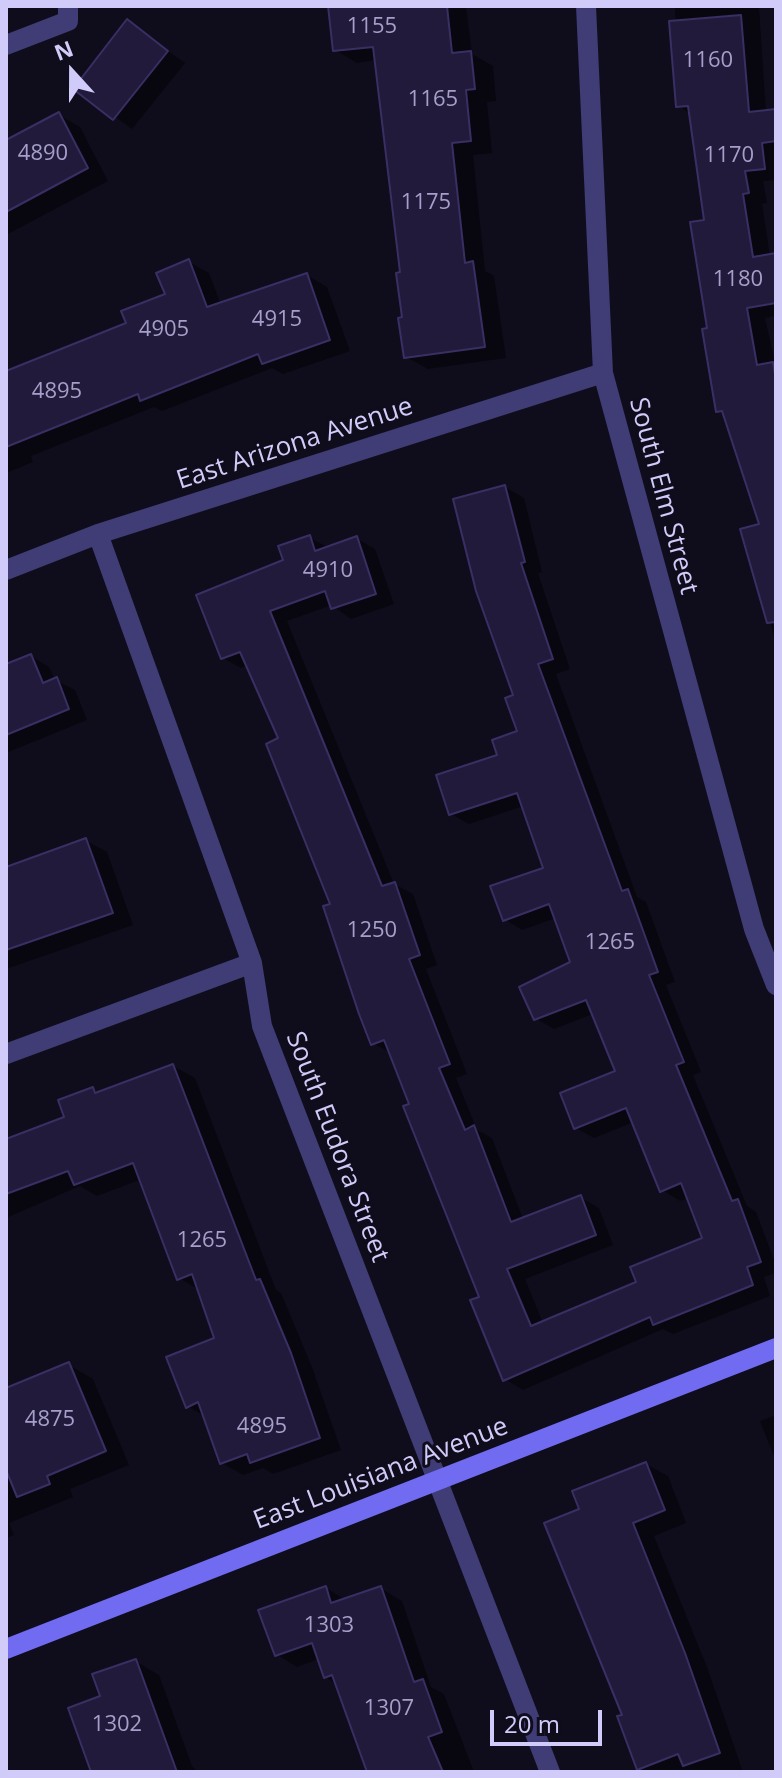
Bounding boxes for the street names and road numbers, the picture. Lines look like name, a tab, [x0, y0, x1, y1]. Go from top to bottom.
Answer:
street label: East Arizona Avenue	[173, 391, 417, 497]
street label: South Elm Street	[622, 394, 704, 598]
street label: South Eudora Street	[279, 1027, 395, 1267]
street label: East Louisiana Avenue	[249, 1411, 513, 1537]

